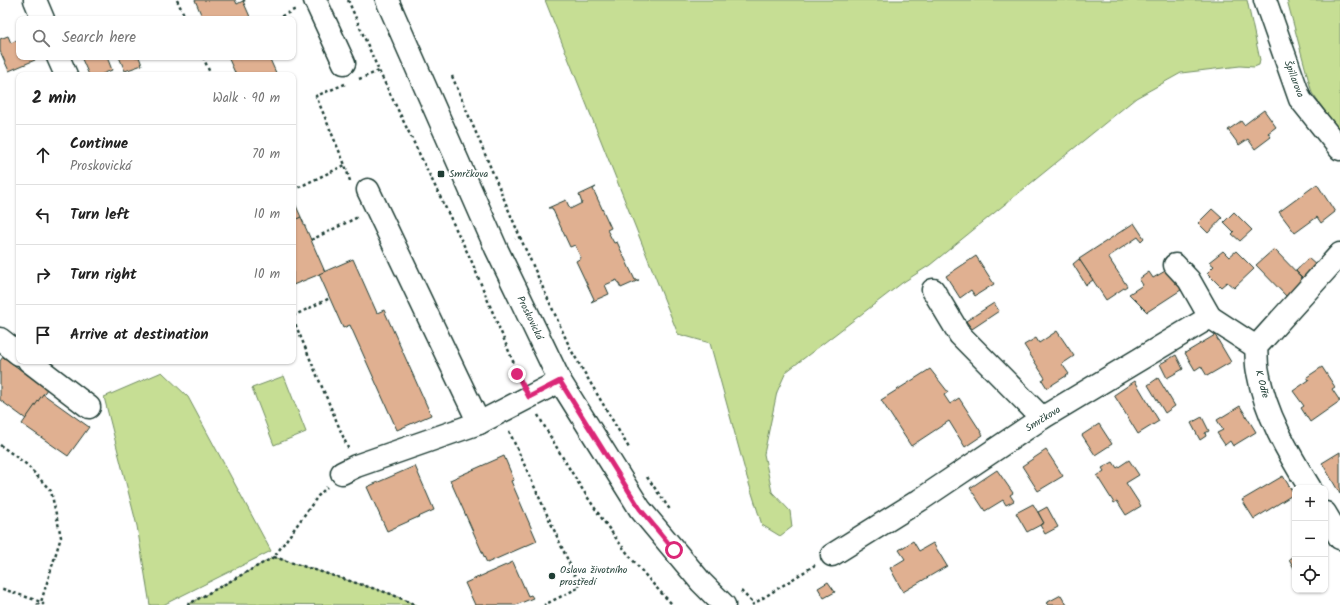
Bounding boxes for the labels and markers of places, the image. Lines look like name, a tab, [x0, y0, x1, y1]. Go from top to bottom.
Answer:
place label: Smrčkova	[449, 166, 488, 182]
marker: Smrčkova	[436, 169, 446, 179]
place label: Oslava životního prostředí	[559, 562, 628, 590]
marker: Oslava životního prostředí	[547, 571, 557, 581]

